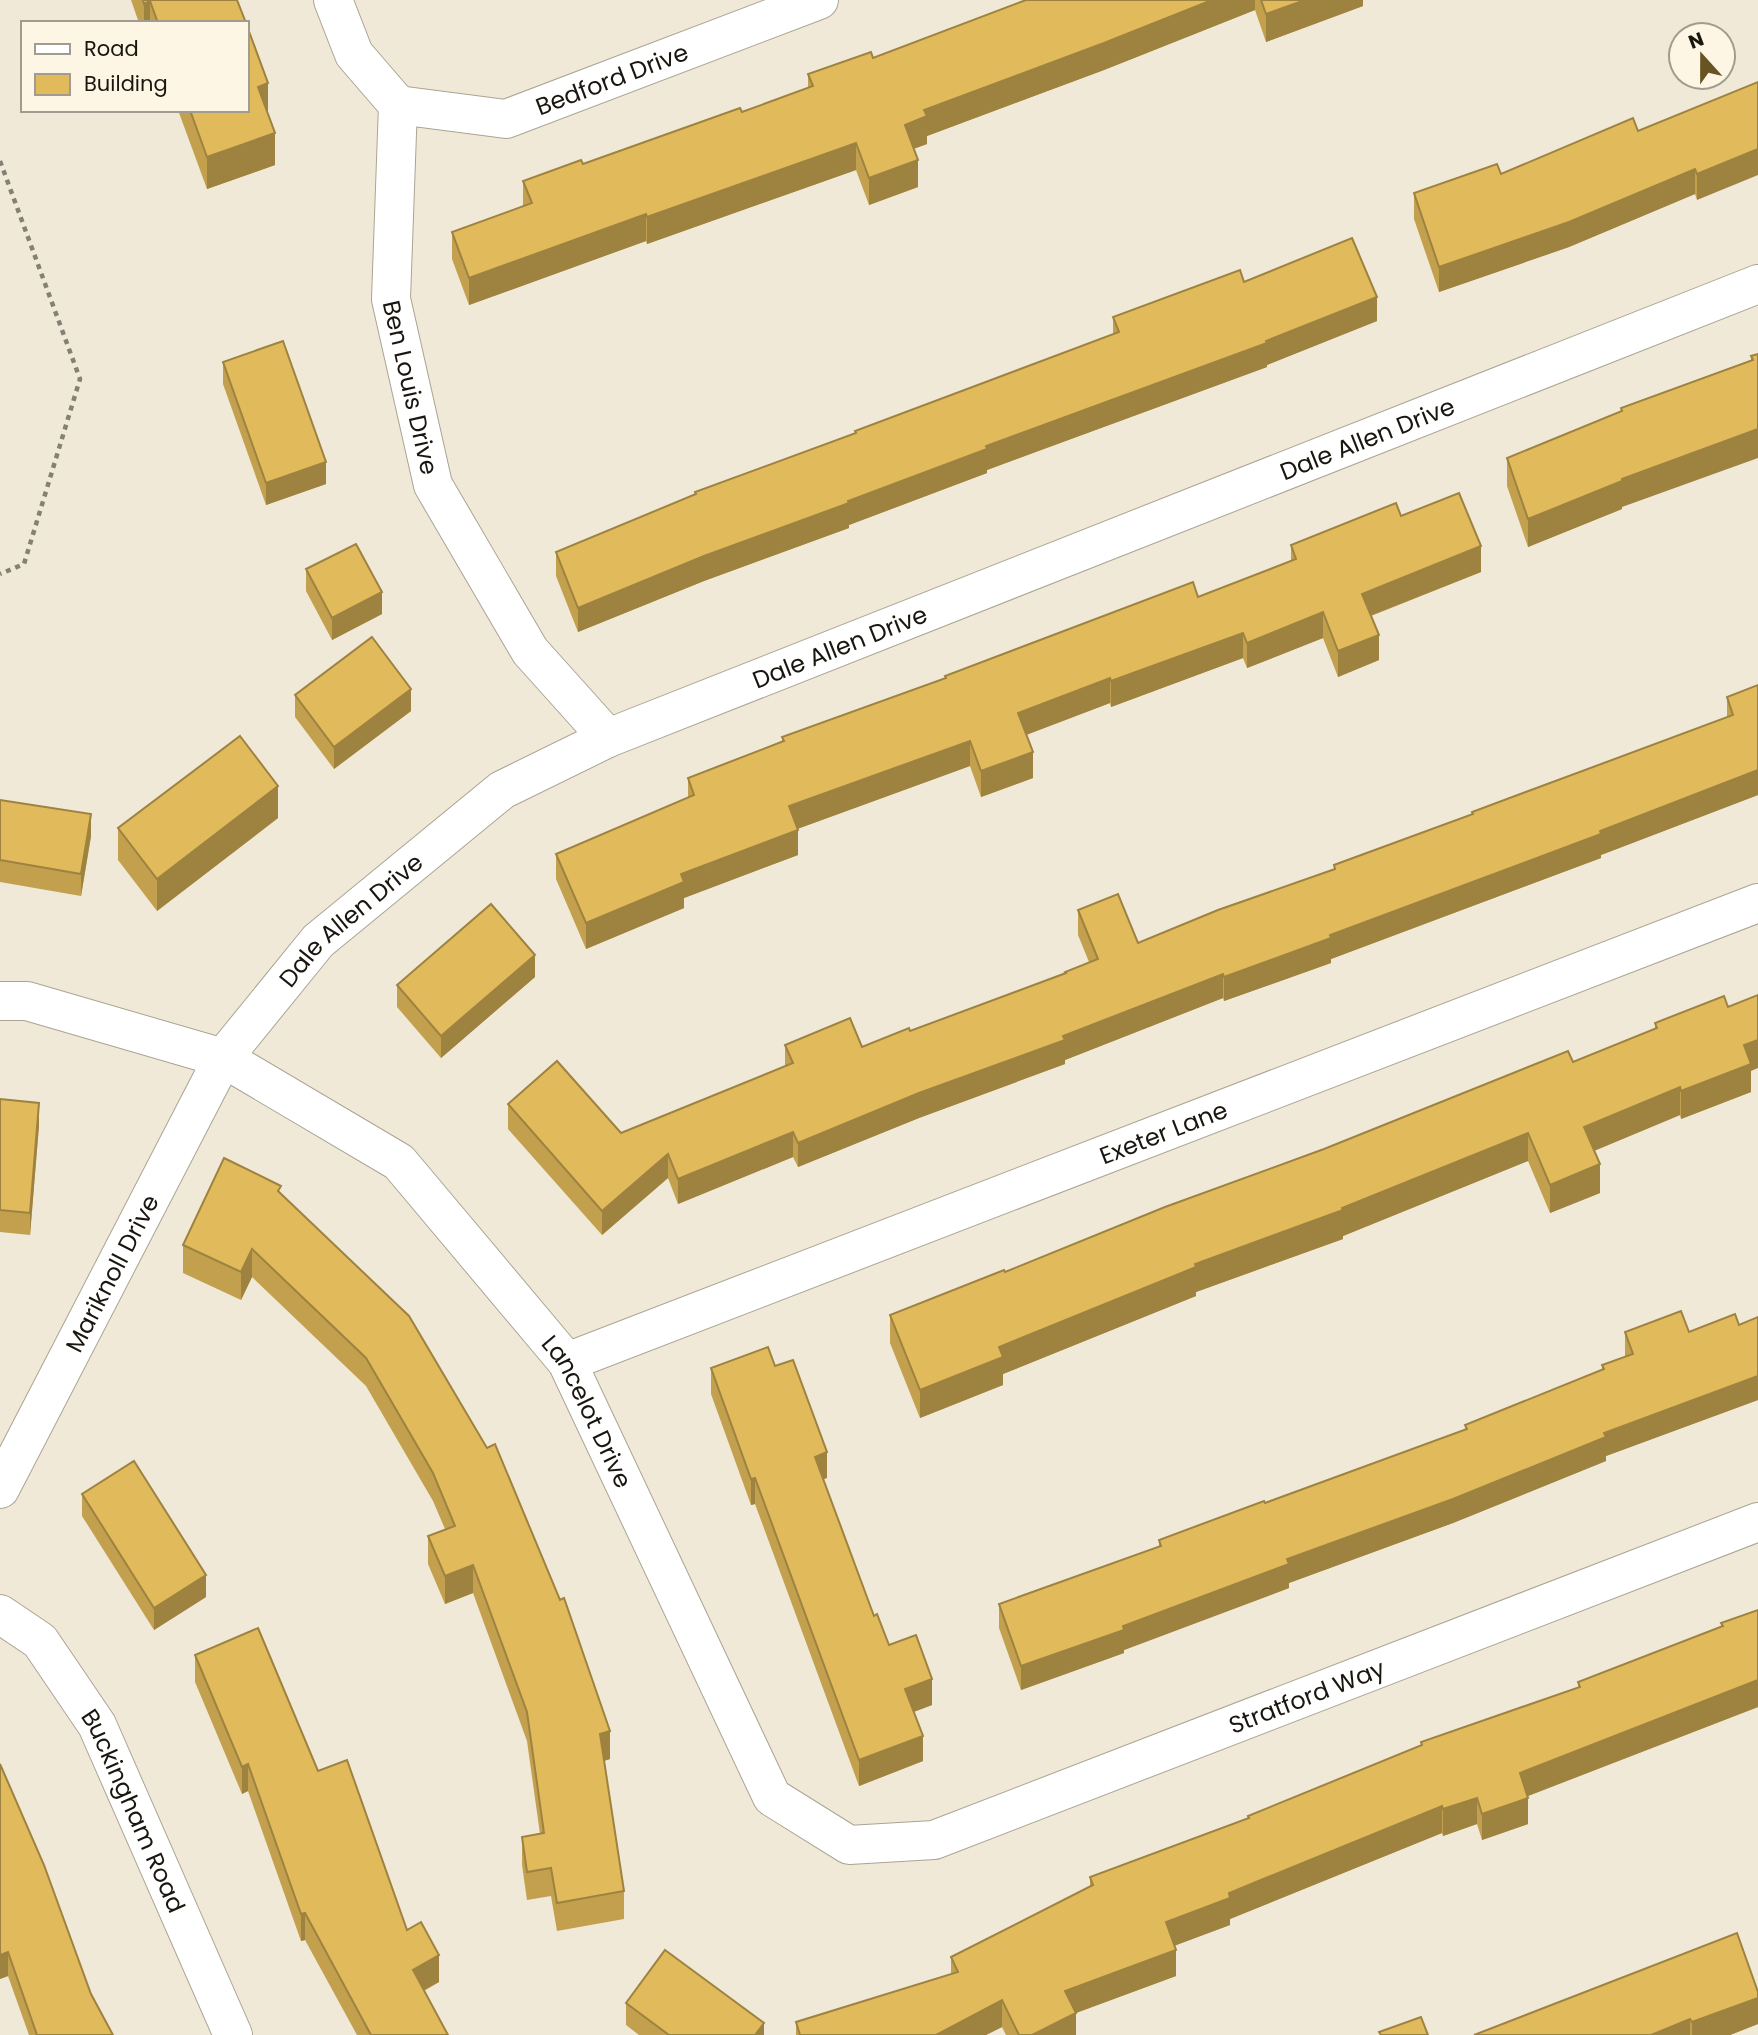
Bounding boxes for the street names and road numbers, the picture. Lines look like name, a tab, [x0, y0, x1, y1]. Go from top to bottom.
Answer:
street label: Bedford Drive	[531, 35, 693, 123]
street label: Ben Louis Drive	[375, 297, 447, 478]
street label: Dale Allen Drive	[1275, 389, 1459, 488]
street label: Dale Allen Drive	[747, 597, 932, 696]
street label: Dale Allen Drive	[271, 845, 430, 994]
street label: Exeter Lane	[1095, 1093, 1232, 1172]
street label: Mariknoll Drive	[57, 1189, 166, 1358]
street label: Lancelot Drive	[534, 1328, 640, 1493]
street label: Stratford Way	[1224, 1651, 1390, 1741]
street label: Buckingham Road	[74, 1702, 194, 1918]

